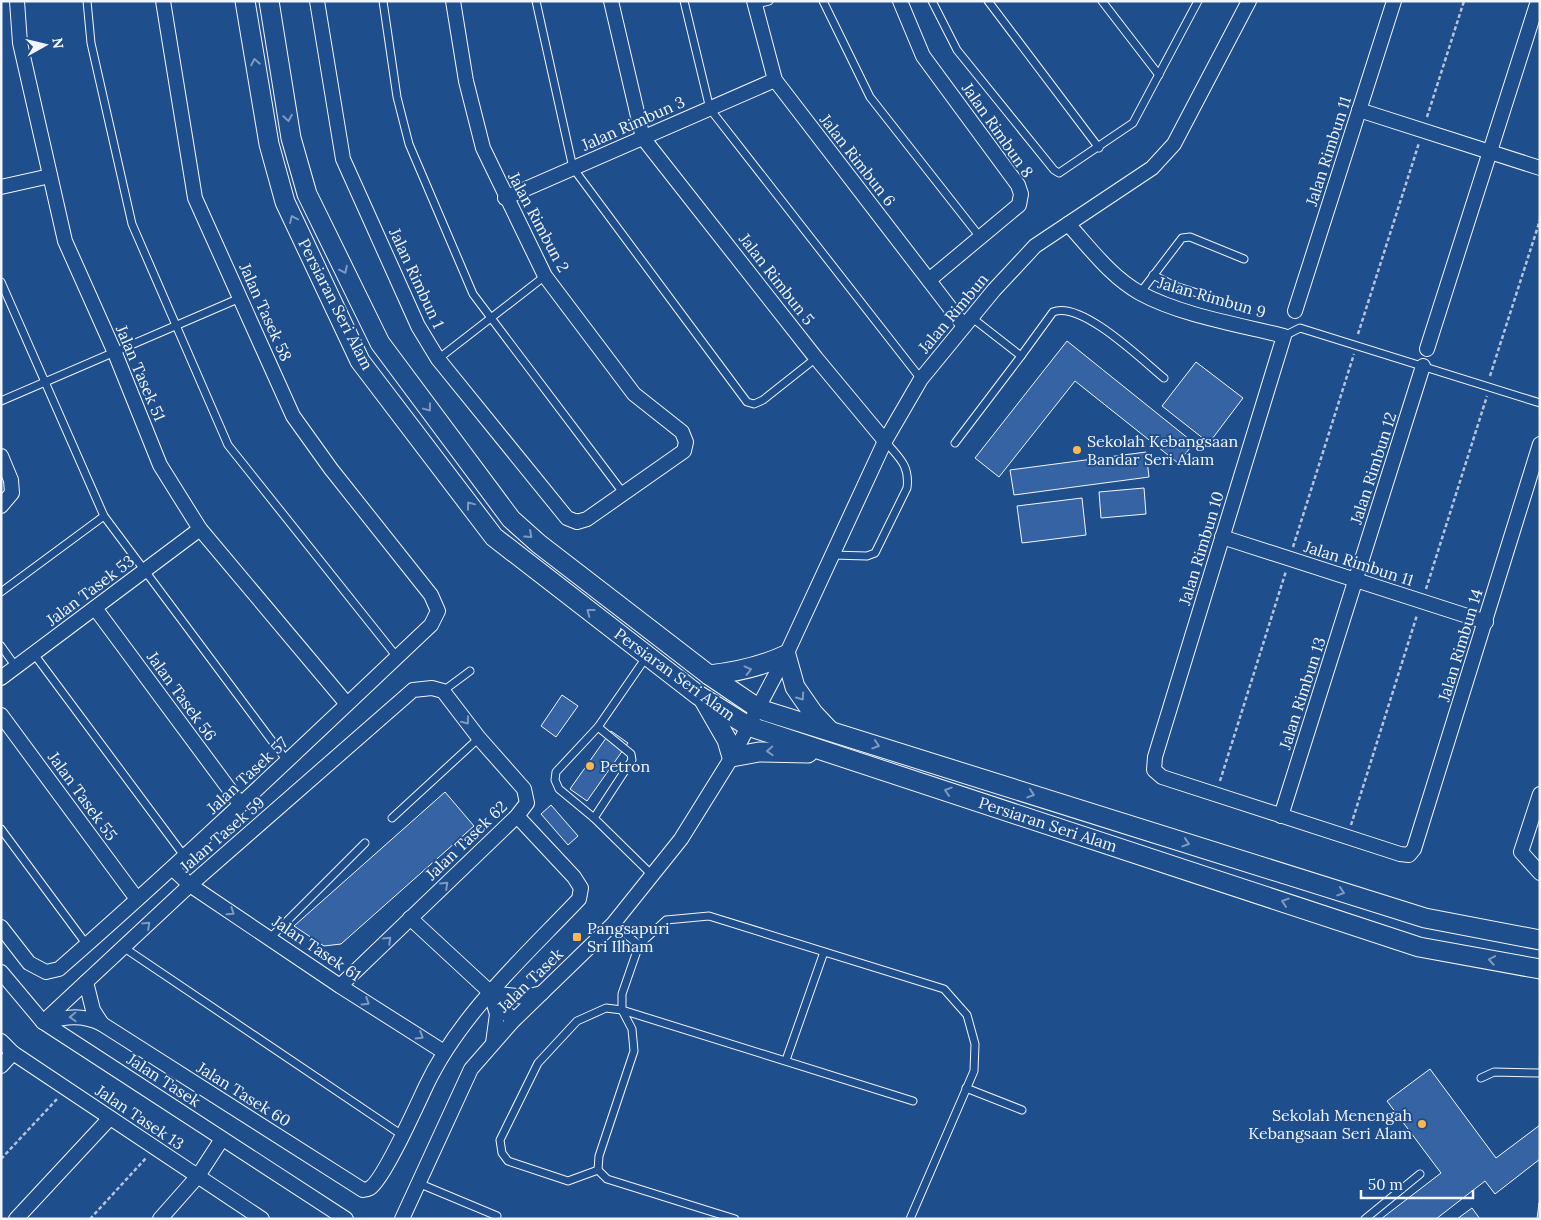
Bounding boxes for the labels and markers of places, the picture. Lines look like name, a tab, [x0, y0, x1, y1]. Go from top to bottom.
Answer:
place label: Sekolah Kebangsaan Bandar Seri Alam	[1087, 431, 1238, 469]
marker: Sekolah Kebangsaan Bandar Seri Alam	[1071, 444, 1083, 456]
place label: Petron	[600, 756, 650, 776]
marker: Petron	[584, 760, 596, 772]
place label: Pangsapuri Sri Ilham	[587, 918, 670, 956]
marker: Pangsapuri Sri Ilham	[571, 931, 583, 943]
place label: Sekolah Menengah Kebangsaan Seri Alam	[1248, 1105, 1412, 1143]
marker: Sekolah Menengah Kebangsaan Seri Alam	[1416, 1118, 1428, 1130]

